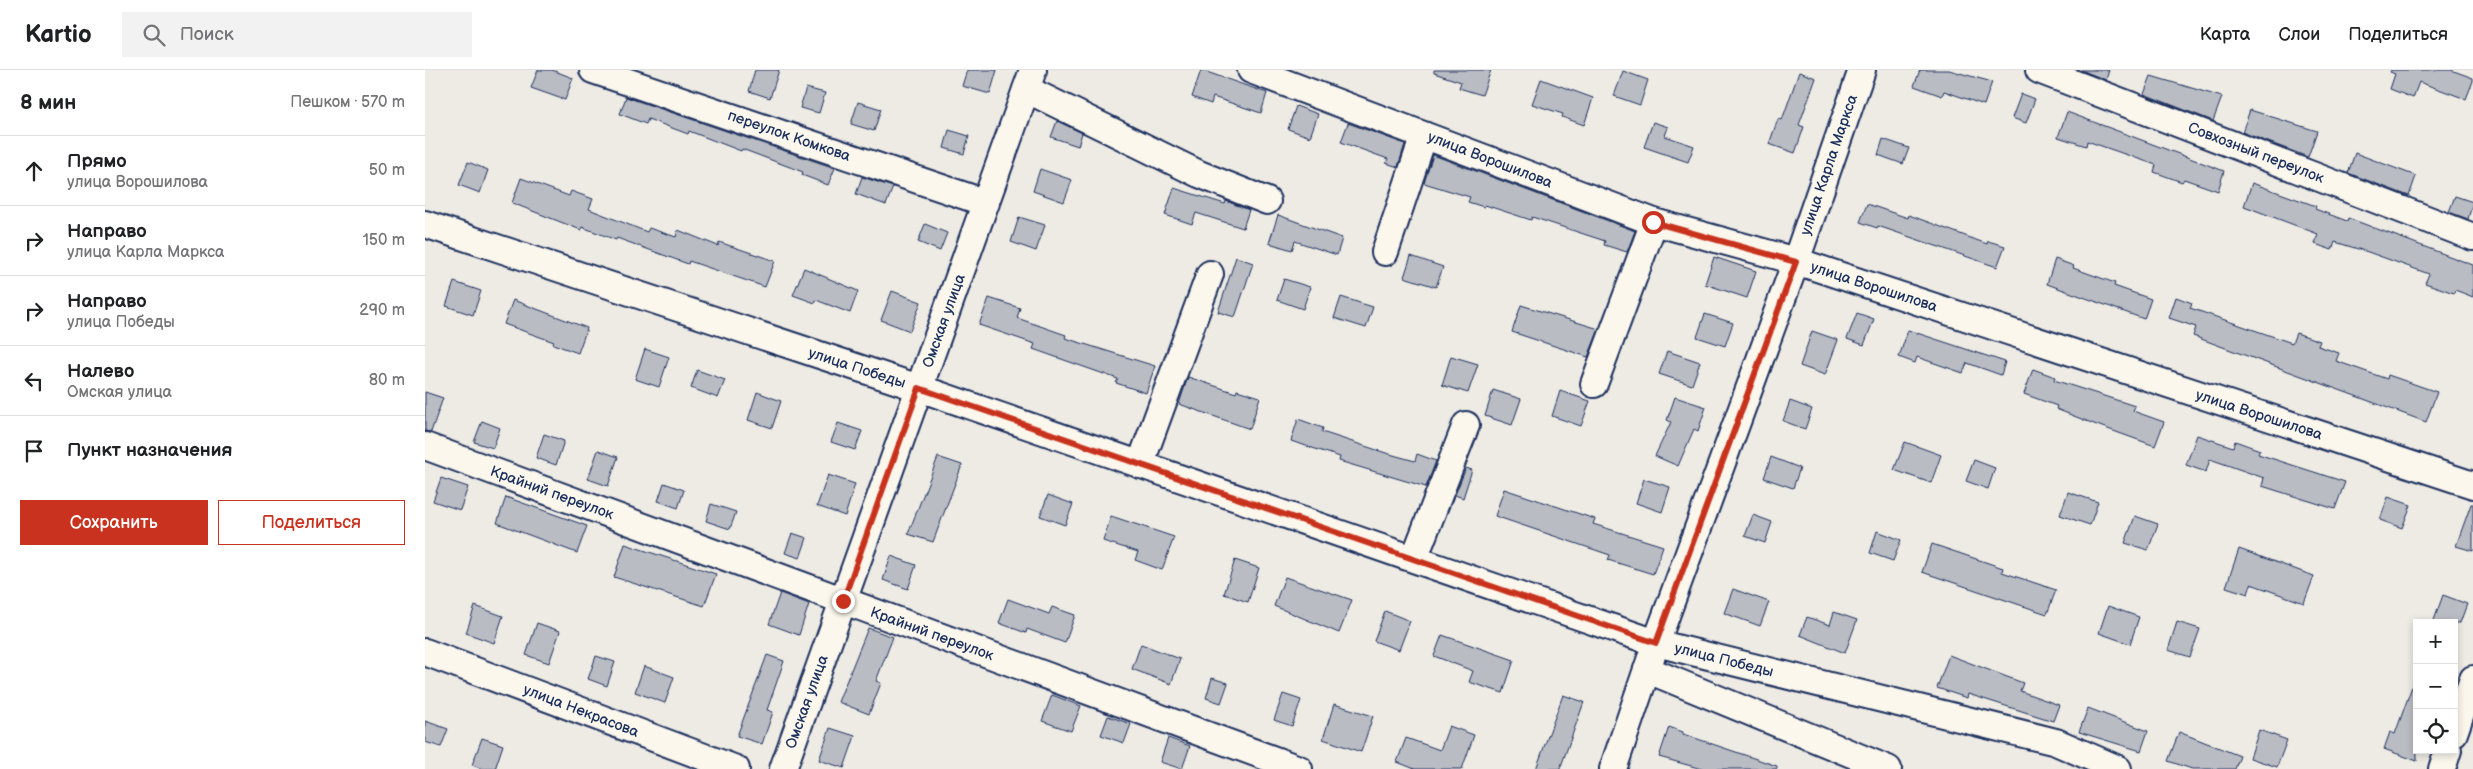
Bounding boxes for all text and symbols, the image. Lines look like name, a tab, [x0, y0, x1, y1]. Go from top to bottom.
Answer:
search box	[122, 12, 472, 57]
text: Kartio	[25, 20, 92, 49]
icon: search	[140, 21, 168, 49]
text: Поиск	[180, 23, 234, 46]
text: Карта	[2200, 24, 2250, 45]
text: Слои	[2278, 24, 2320, 45]
text: Поделиться	[2348, 24, 2448, 45]
text: 8 мин	[20, 90, 76, 115]
street label: улица Карла Маркса	[1796, 92, 1862, 238]
text: Пешком · 570 m	[290, 93, 405, 112]
street label: переулок Комкова	[725, 106, 853, 166]
street label: Совхозный переулок	[2185, 118, 2327, 188]
street label: улица Ворошилова	[1425, 127, 1555, 193]
text: Прямо	[67, 150, 127, 173]
icon: ahead	[20, 157, 48, 185]
text: 50 m	[369, 161, 405, 180]
text: улица Ворошилова	[67, 173, 208, 192]
route start	[1642, 211, 1665, 234]
text: Направо	[67, 220, 147, 243]
icon: right	[20, 227, 48, 255]
text: 150 m	[363, 231, 405, 250]
text: улица Карла Маркса	[67, 243, 225, 262]
street label: улица Ворошилова	[1808, 258, 1940, 317]
street label: Омская улица	[918, 271, 970, 371]
text: Направо	[67, 290, 147, 313]
icon: right	[20, 297, 48, 325]
text: 290 m	[359, 301, 405, 320]
text: улица Победы	[67, 313, 175, 332]
street label: улица Победы	[806, 343, 908, 393]
text: Налево	[67, 360, 134, 383]
icon: left	[20, 367, 48, 395]
text: 80 m	[369, 371, 405, 390]
text: Омская улица	[67, 383, 172, 402]
street label: улица Ворошилова	[2193, 386, 2325, 445]
icon: arrive	[20, 437, 48, 465]
text: Пункт назначения	[67, 439, 232, 462]
street label: Крайний переулок	[488, 462, 616, 524]
button: Сохранить	[20, 500, 208, 545]
button: Поделиться	[218, 500, 405, 545]
route end	[832, 590, 855, 613]
street label: Крайний переулок	[868, 603, 996, 665]
map controls	[2413, 619, 2458, 754]
button: +	[2413, 619, 2458, 664]
street label: улица Победы	[1673, 639, 1775, 681]
street label: Омская улица	[781, 652, 833, 752]
button: −	[2413, 664, 2458, 709]
street label: улица Некрасова	[521, 680, 642, 742]
button: locate	[2413, 709, 2458, 754]

